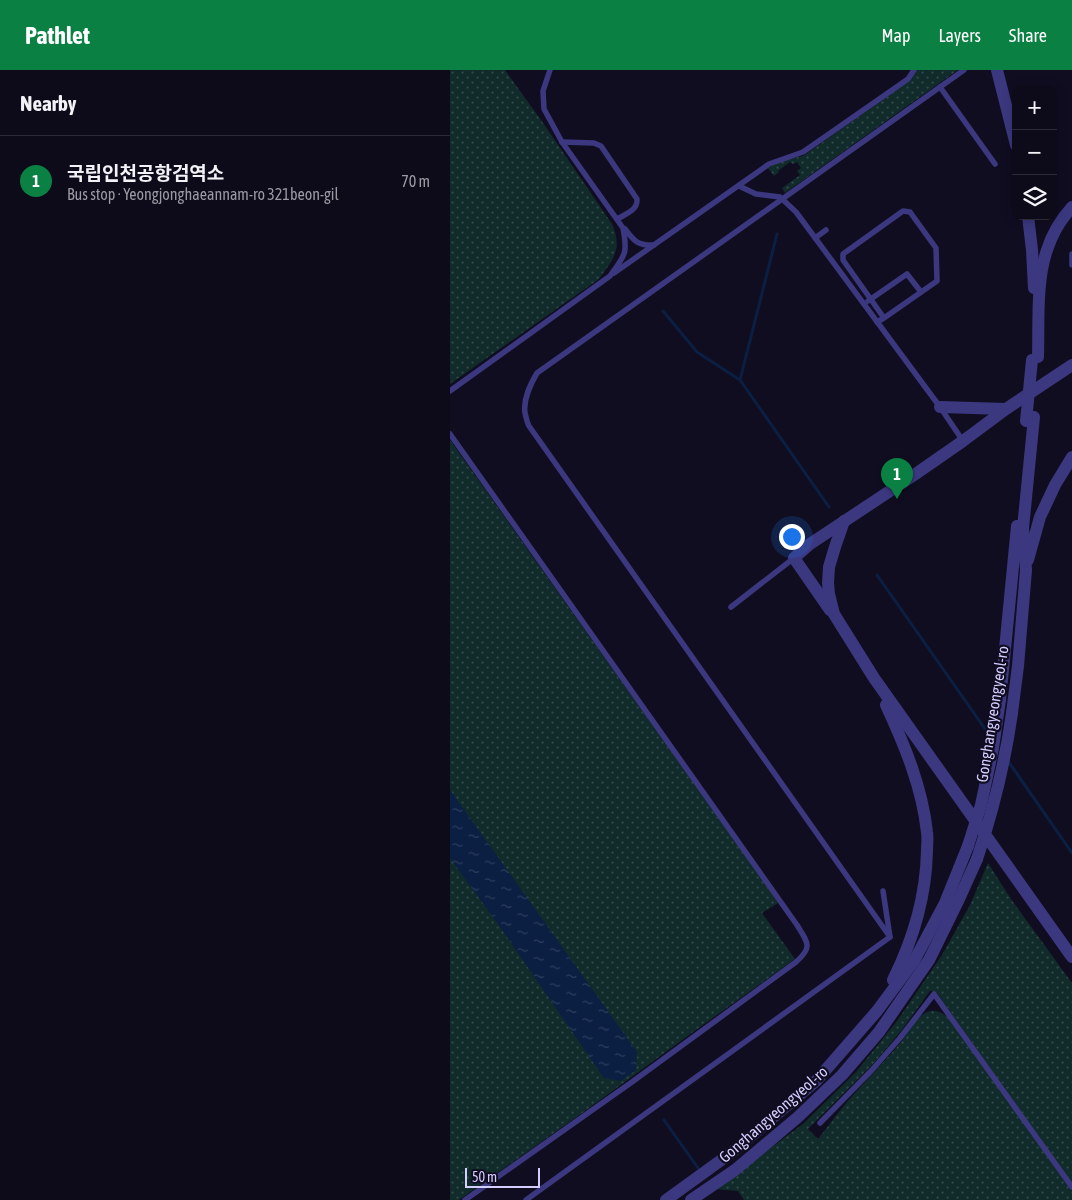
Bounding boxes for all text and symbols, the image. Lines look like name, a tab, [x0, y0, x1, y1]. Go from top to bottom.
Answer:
text: Pathlet	[25, 22, 90, 49]
text: Map	[881, 25, 910, 46]
text: Layers	[938, 25, 981, 46]
text: Share	[1009, 25, 1047, 46]
map controls	[1012, 85, 1057, 220]
button: +	[1012, 85, 1057, 130]
text: Nearby	[20, 91, 76, 115]
button: −	[1012, 130, 1057, 175]
text: 국립인천공항검역소	[67, 162, 224, 184]
text: 1	[32, 172, 40, 190]
text: 70 m	[401, 172, 430, 190]
button: layers	[1012, 175, 1057, 220]
text: Bus stop · Yeongjonghaeannam-ro 321beon-gil	[67, 185, 339, 203]
pin: 1	[881, 458, 913, 499]
your location	[779, 524, 805, 550]
street label: Gonghangyeongyeol-ro	[972, 645, 1013, 784]
street label: Gonghangyeongyeol-ro	[715, 1062, 832, 1167]
scale bar	[465, 1165, 540, 1188]
text: 50 m	[472, 1169, 497, 1185]

